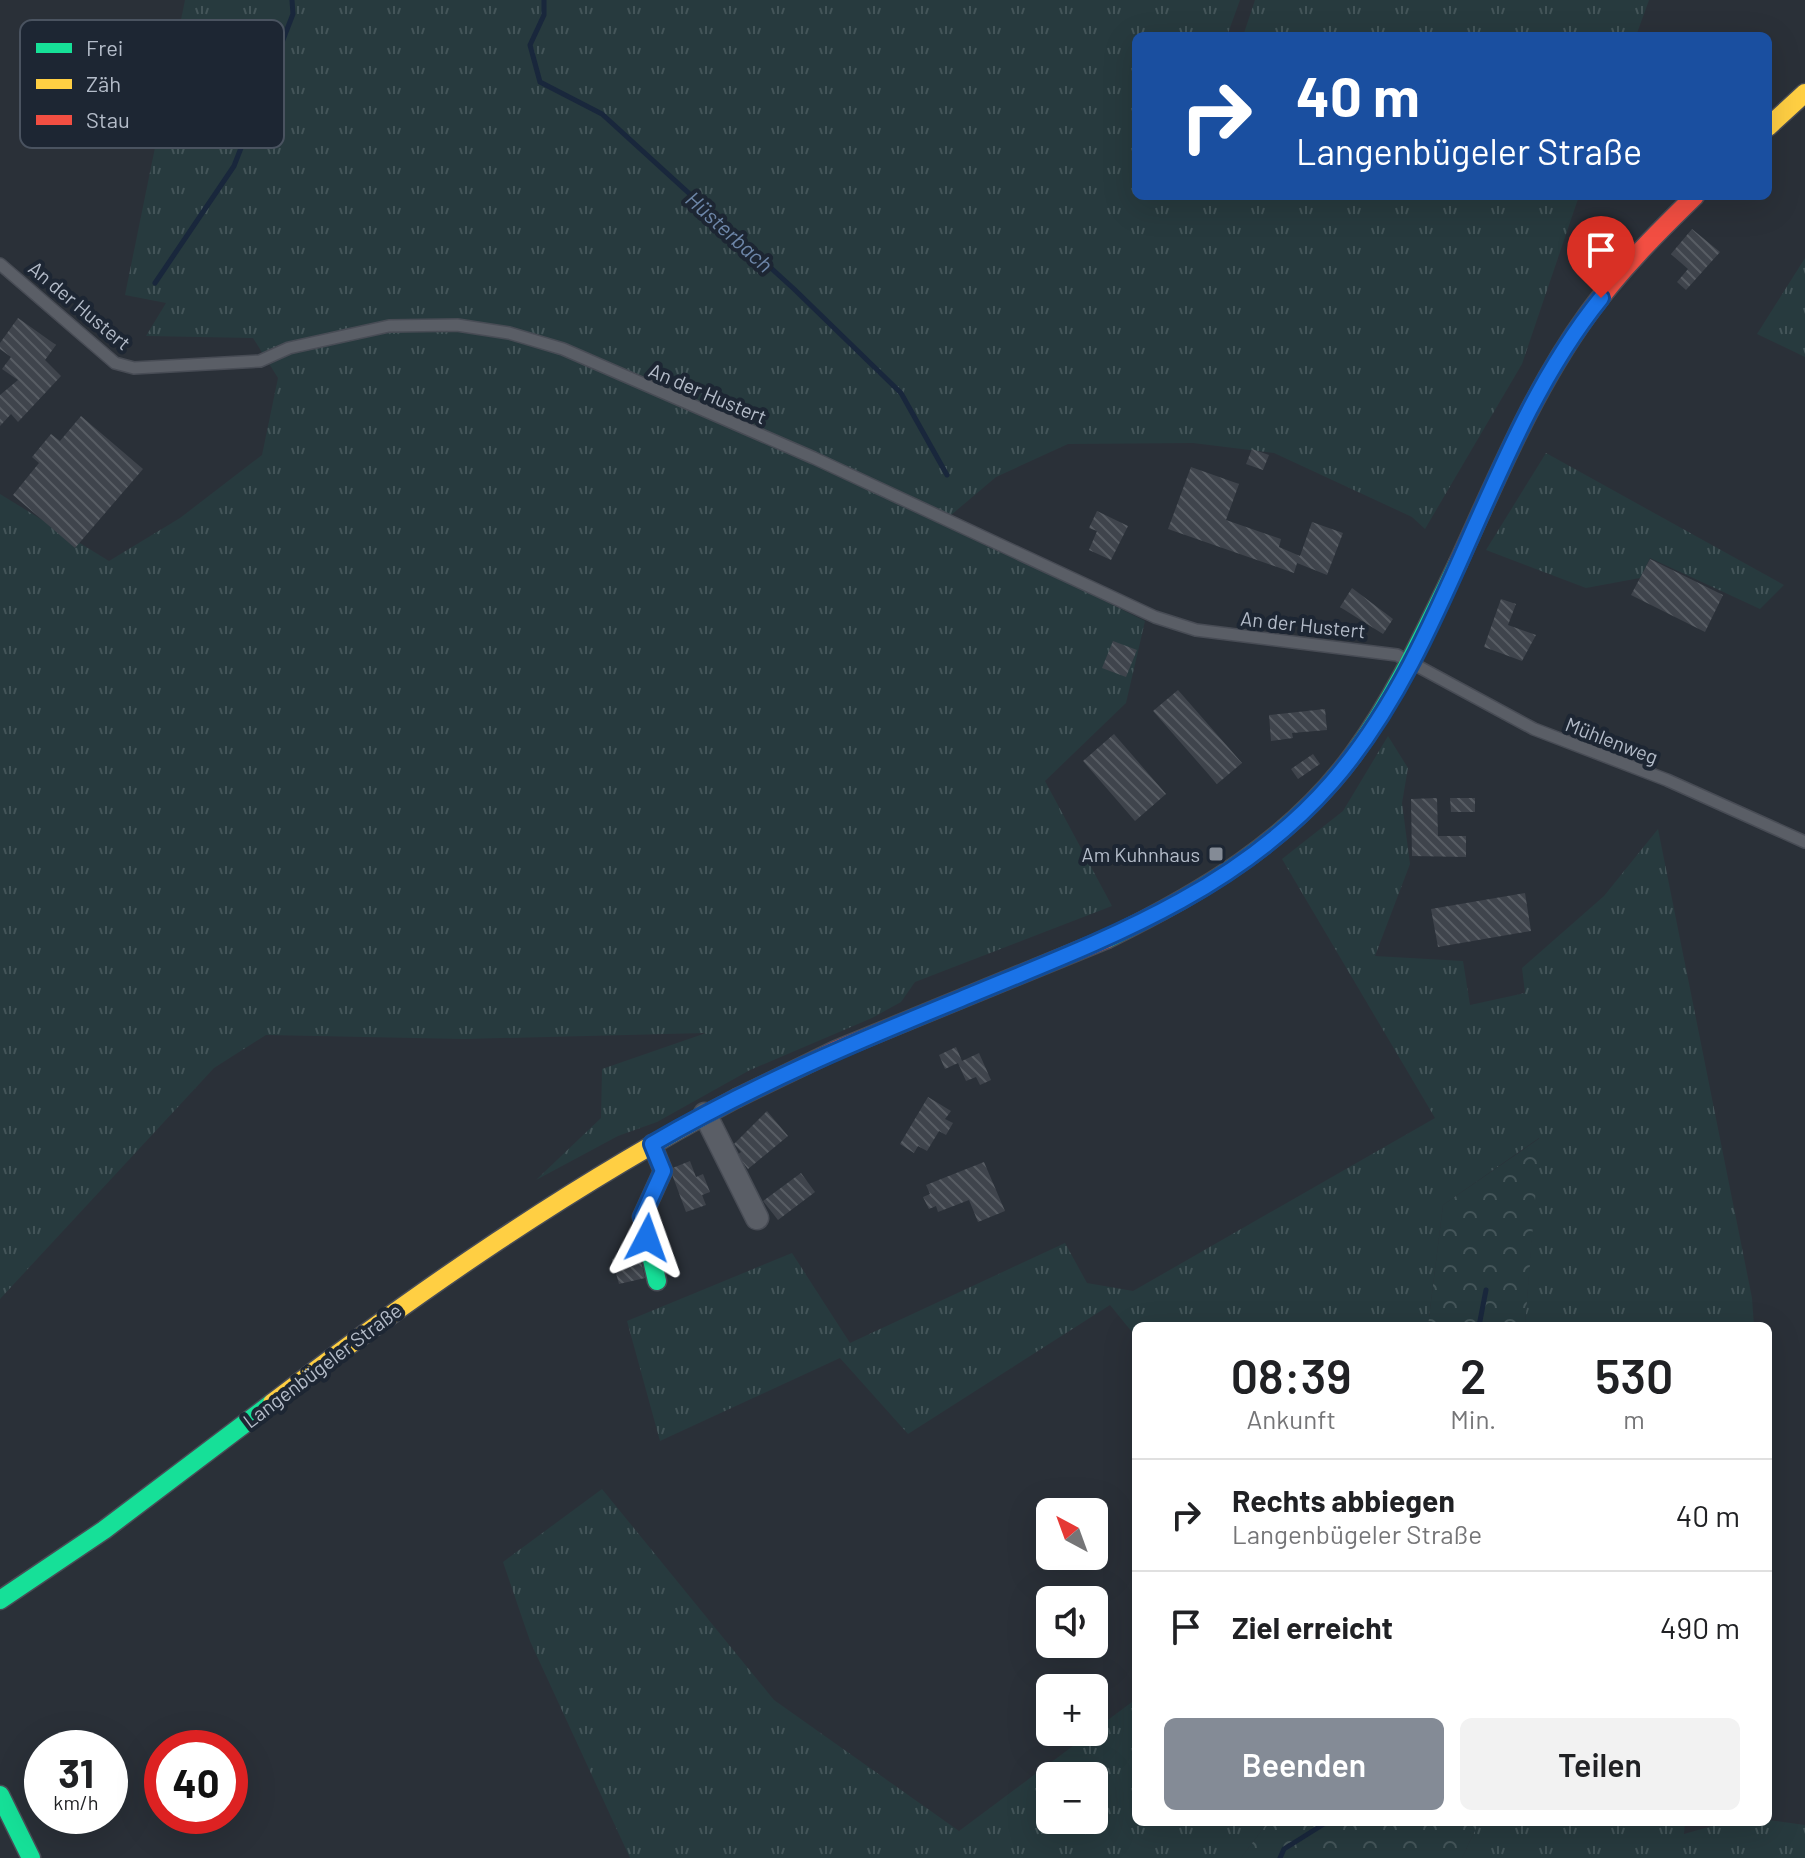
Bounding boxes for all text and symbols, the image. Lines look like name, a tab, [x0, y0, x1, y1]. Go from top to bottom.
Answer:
legend	[20, 20, 284, 148]
text: Frei	[86, 34, 123, 60]
text: 40 m	[1296, 61, 1420, 128]
icon: right	[1164, 64, 1268, 168]
text: Zäh	[86, 70, 121, 96]
text: Stau	[86, 106, 130, 132]
text: Langenbügeler Straße	[1296, 129, 1642, 172]
water label: Hüsterbach	[681, 185, 779, 277]
pin	[1567, 216, 1635, 298]
icon: arrive	[1579, 228, 1623, 272]
street label: An der Hustert	[24, 255, 136, 355]
street label: An der Hustert	[645, 357, 771, 429]
street label: An der Hustert	[1239, 605, 1367, 643]
street label: Mühlenweg	[1562, 711, 1662, 769]
place label: Am Kuhnhaus	[1082, 842, 1200, 866]
marker: Am Kuhnhaus	[1207, 845, 1225, 863]
position arrow	[605, 1196, 689, 1280]
street label: Langenbügeler Straße	[238, 1298, 406, 1432]
text: 08:39	[1231, 1346, 1351, 1404]
text: 2	[1460, 1346, 1486, 1404]
text: 530	[1595, 1346, 1673, 1404]
text: Ankunft	[1246, 1403, 1336, 1434]
text: Min.	[1450, 1403, 1496, 1434]
text: m	[1623, 1403, 1645, 1434]
text: Rechts abbiegen	[1232, 1482, 1455, 1518]
icon: right	[1164, 1493, 1208, 1537]
text: 40 m	[1676, 1497, 1740, 1533]
north arrow	[1036, 1498, 1108, 1570]
map controls	[1036, 1498, 1108, 1834]
text: Langenbügeler Straße	[1232, 1518, 1482, 1549]
button: sound	[1036, 1586, 1108, 1658]
icon: arrive	[1164, 1605, 1208, 1649]
text: Ziel erreicht	[1232, 1609, 1393, 1645]
text: 490 m	[1660, 1609, 1740, 1645]
button: +	[1036, 1674, 1108, 1746]
button: Beenden	[1164, 1718, 1444, 1810]
button: Teilen	[1460, 1718, 1740, 1810]
speed limit sign: 40	[144, 1730, 248, 1834]
text: 31	[58, 1748, 94, 1796]
button: −	[1036, 1762, 1108, 1834]
text: km/h	[53, 1790, 99, 1814]

